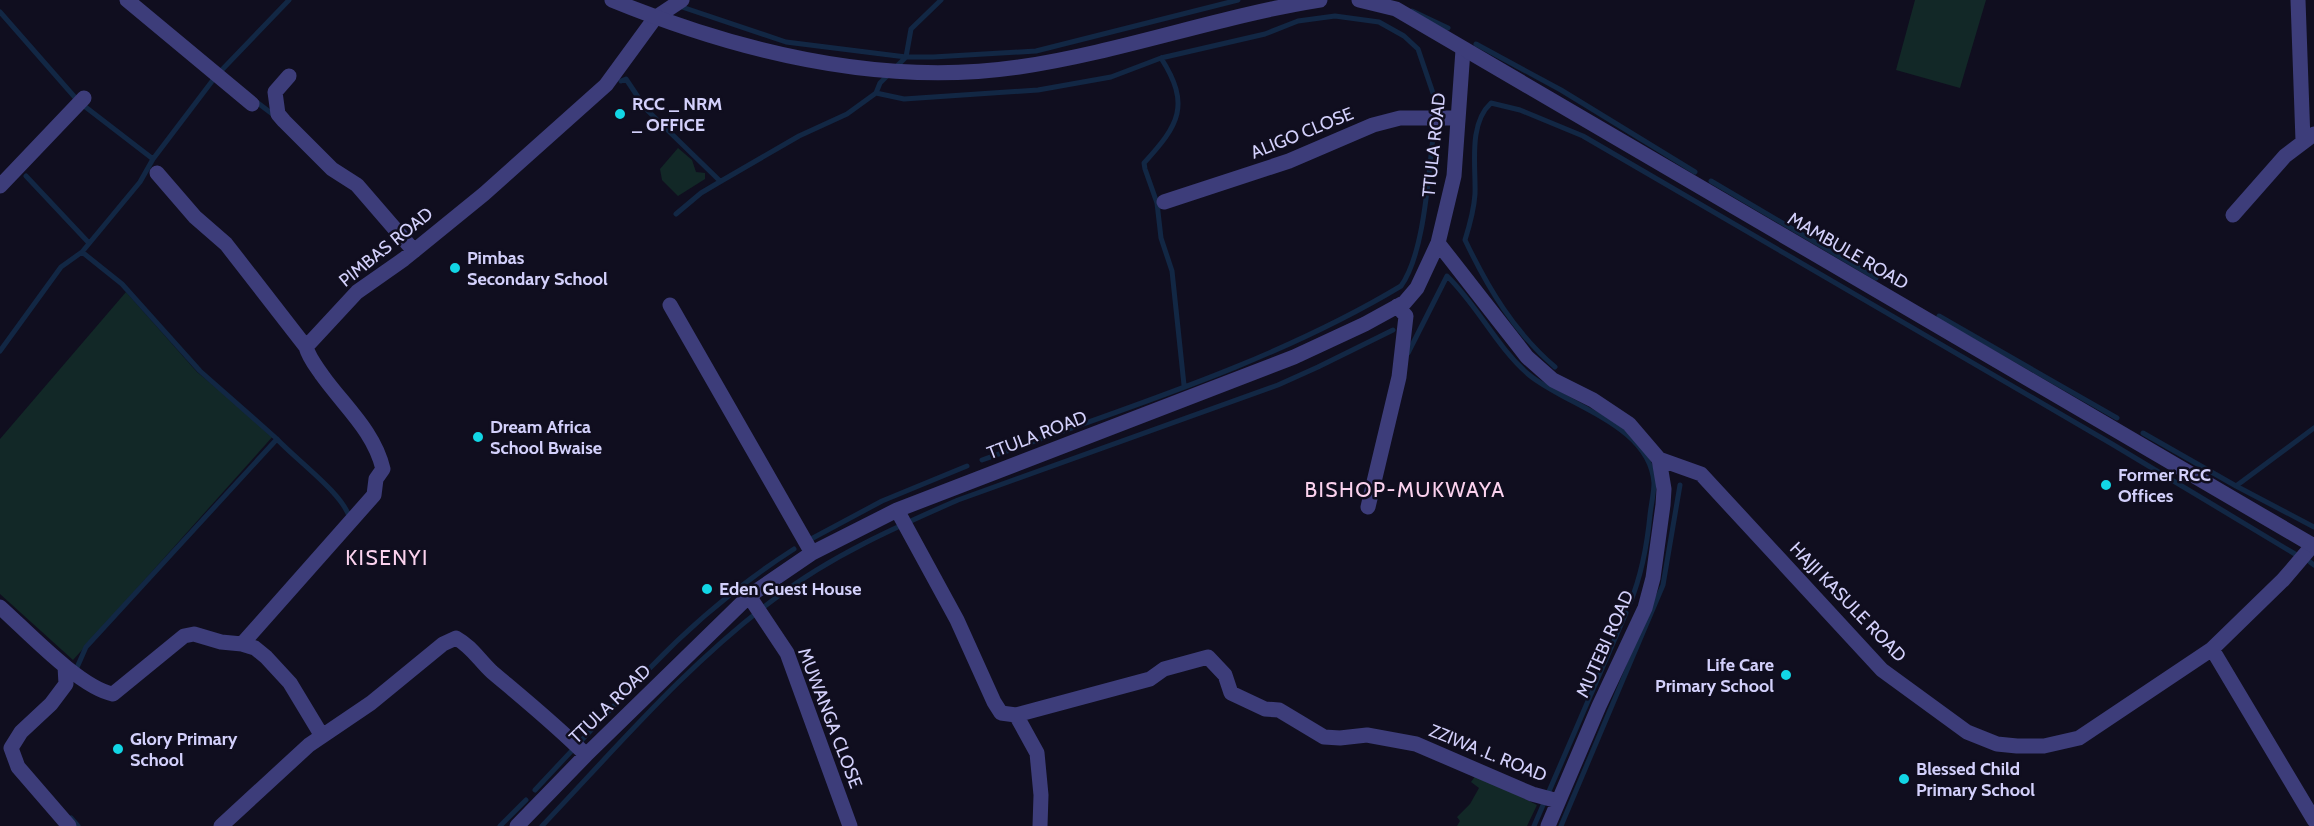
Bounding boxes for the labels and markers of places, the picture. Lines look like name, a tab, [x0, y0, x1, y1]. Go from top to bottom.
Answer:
place label: RCC _ NRM _ OFFICE	[631, 93, 722, 136]
marker: RCC _ NRM _ OFFICE	[613, 107, 627, 121]
place label: Pimbas Secondary School	[467, 247, 608, 290]
marker: Pimbas Secondary School	[448, 261, 462, 275]
place label: Dream Africa School Bwaise	[490, 416, 602, 459]
marker: Dream Africa School Bwaise	[471, 430, 485, 444]
place label: Former RCC Offices	[2118, 464, 2211, 507]
marker: Former RCC Offices	[2099, 478, 2113, 492]
place label: Eden Guest House	[719, 578, 861, 600]
marker: Eden Guest House	[700, 582, 714, 596]
place label: Life Care Primary School	[1655, 654, 1774, 697]
marker: Life Care Primary School	[1779, 668, 1793, 682]
place label: Glory Primary School	[130, 728, 238, 771]
marker: Glory Primary School	[111, 742, 125, 756]
place label: Blessed Child Primary School	[1916, 758, 2035, 801]
marker: Blessed Child Primary School	[1897, 772, 1911, 786]

